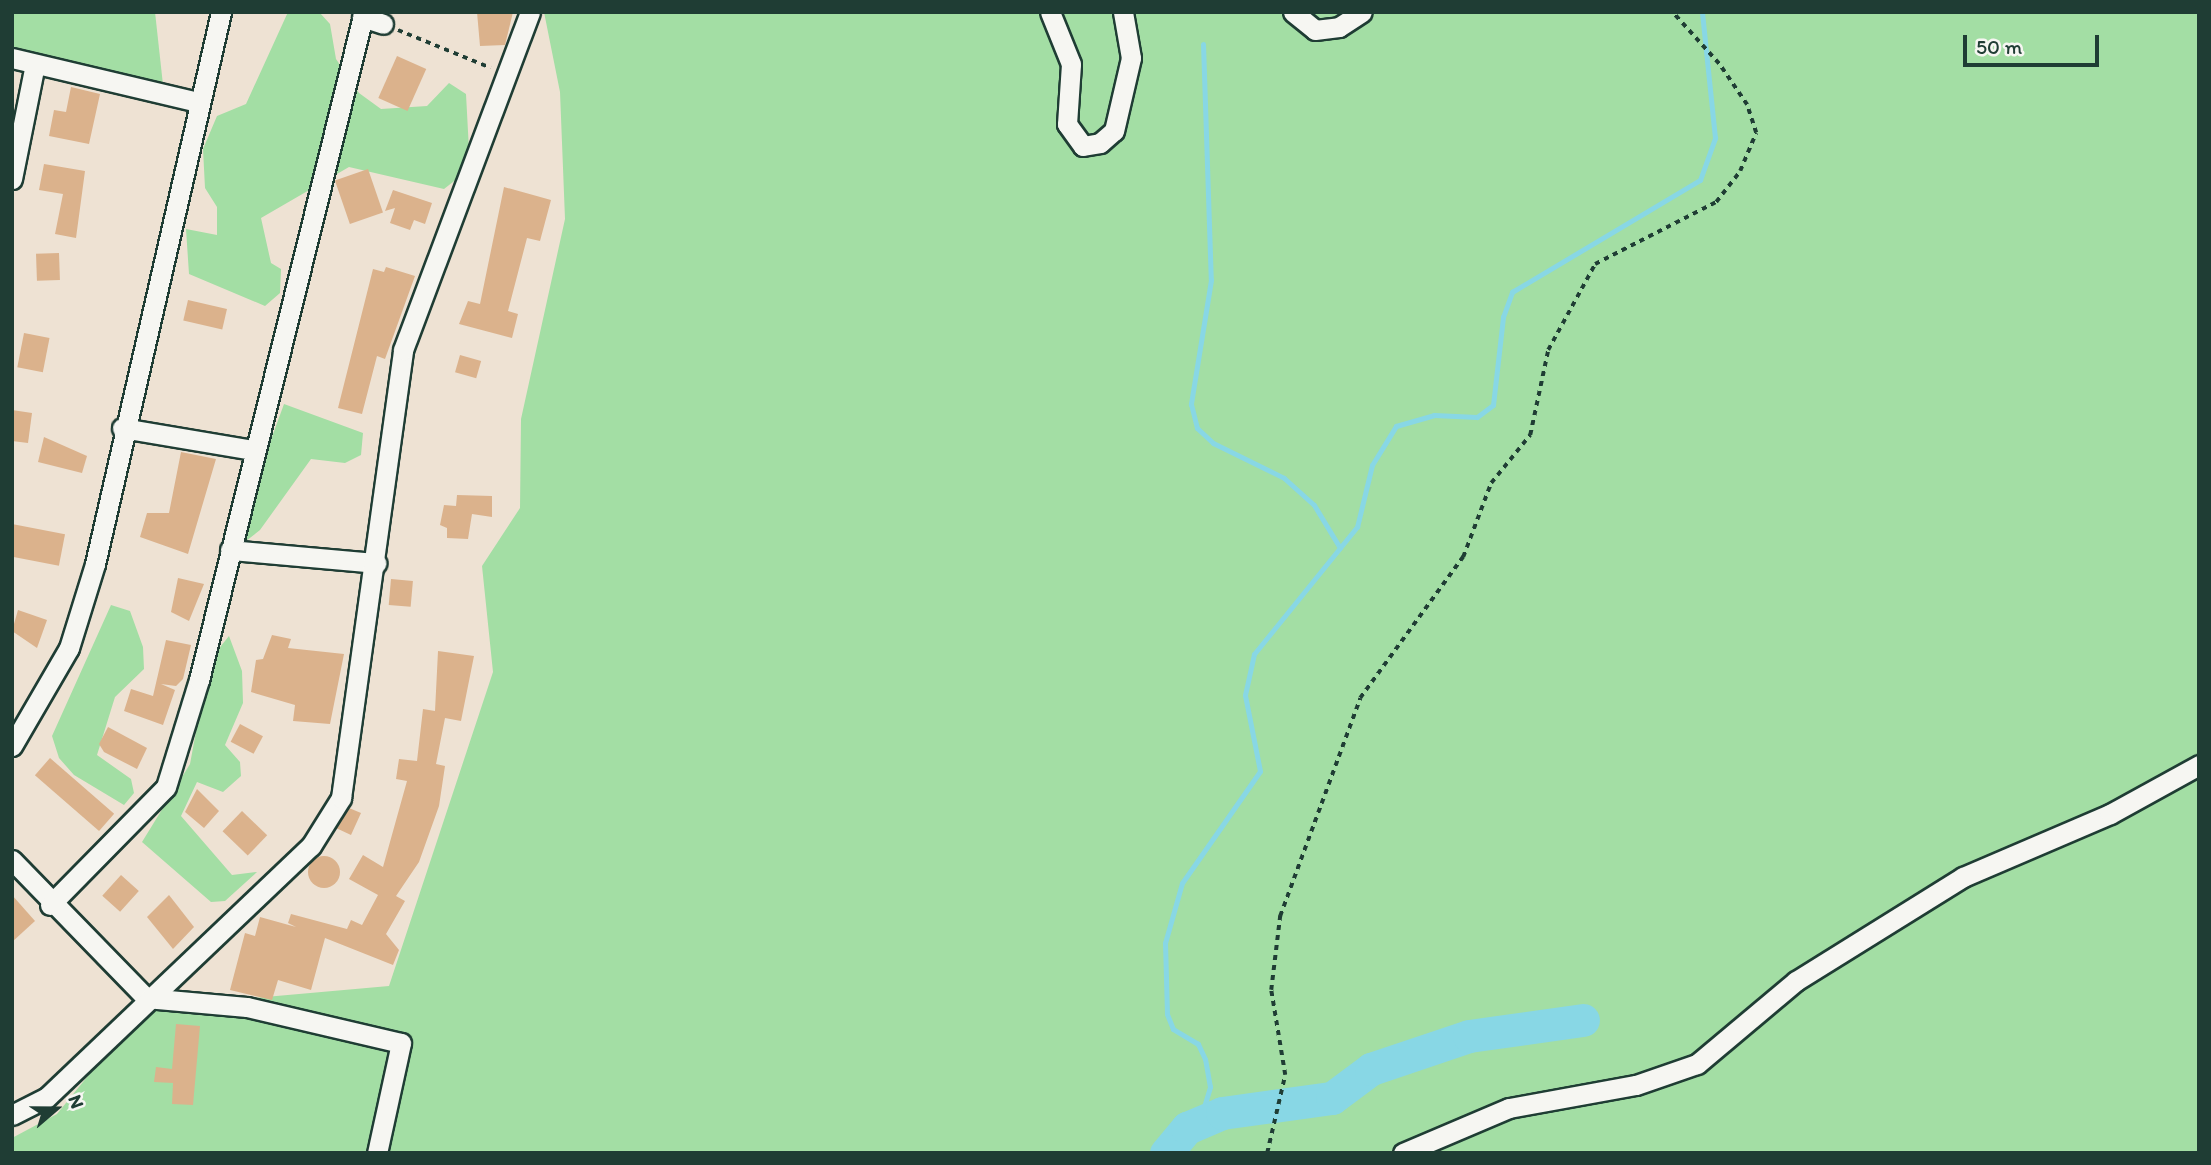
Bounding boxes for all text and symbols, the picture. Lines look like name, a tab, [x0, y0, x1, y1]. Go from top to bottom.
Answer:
scale bar	[1966, 21, 2102, 65]
text: 50 m	[1976, 34, 2022, 59]
north arrow	[21, 1074, 91, 1144]
text: N	[63, 1092, 89, 1112]

